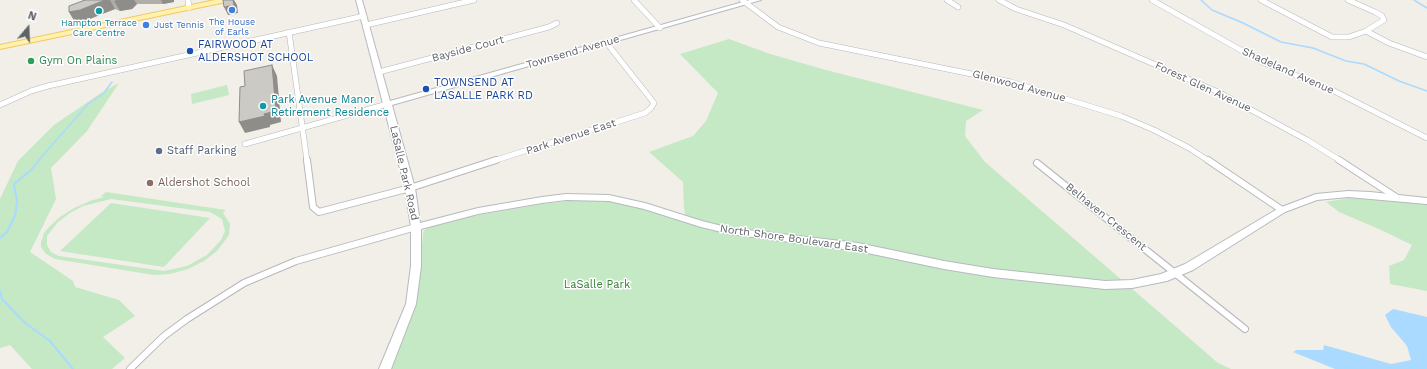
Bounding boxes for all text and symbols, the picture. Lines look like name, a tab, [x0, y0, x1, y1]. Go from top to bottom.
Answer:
marker: The House of Earls	[227, 5, 237, 15]
marker: Hampton Terrace Care Centre	[94, 6, 104, 16]
north arrow	[8, 8, 48, 48]
text: N	[26, 9, 38, 24]
place label: The House of Earls	[209, 17, 255, 38]
place label: Hampton Terrace Care Centre	[61, 18, 137, 39]
marker: Just Tennis	[141, 20, 151, 30]
place label: Just Tennis	[154, 20, 204, 30]
street label: Townsend Avenue	[525, 32, 621, 72]
street label: Bayside Court	[431, 33, 505, 65]
place label: FAIRWOOD AT ALDERSHOT SCHOOL	[198, 38, 313, 64]
street label: Shadeland Avenue	[1240, 45, 1336, 97]
marker: FAIRWOOD AT ALDERSHOT SCHOOL	[185, 46, 195, 56]
place label: Gym On Plains	[39, 54, 117, 68]
marker: Gym On Plains	[26, 56, 36, 66]
street label: Forest Glen Avenue	[1153, 59, 1253, 115]
street label: Glenwood Avenue	[971, 67, 1067, 105]
place label: TOWNSEND AT LASALLE PARK RD	[434, 76, 533, 102]
marker: TOWNSEND AT LASALLE PARK RD	[421, 84, 431, 94]
place label: Park Avenue Manor Retirement Residence	[271, 93, 389, 119]
marker: Park Avenue Manor Retirement Residence	[258, 101, 268, 111]
street label: Park Avenue East	[524, 116, 618, 158]
street label: LaSalle Park Road	[387, 124, 421, 222]
place label: Staff Parking	[167, 144, 236, 158]
marker: Staff Parking	[154, 146, 164, 156]
place label: Aldershot School	[158, 176, 250, 190]
marker: Aldershot School	[145, 178, 155, 188]
street label: Belhaven Crescent	[1063, 180, 1149, 254]
street label: North Shore Boulevard East	[719, 222, 869, 256]
park label: LaSalle Park	[564, 278, 630, 292]

